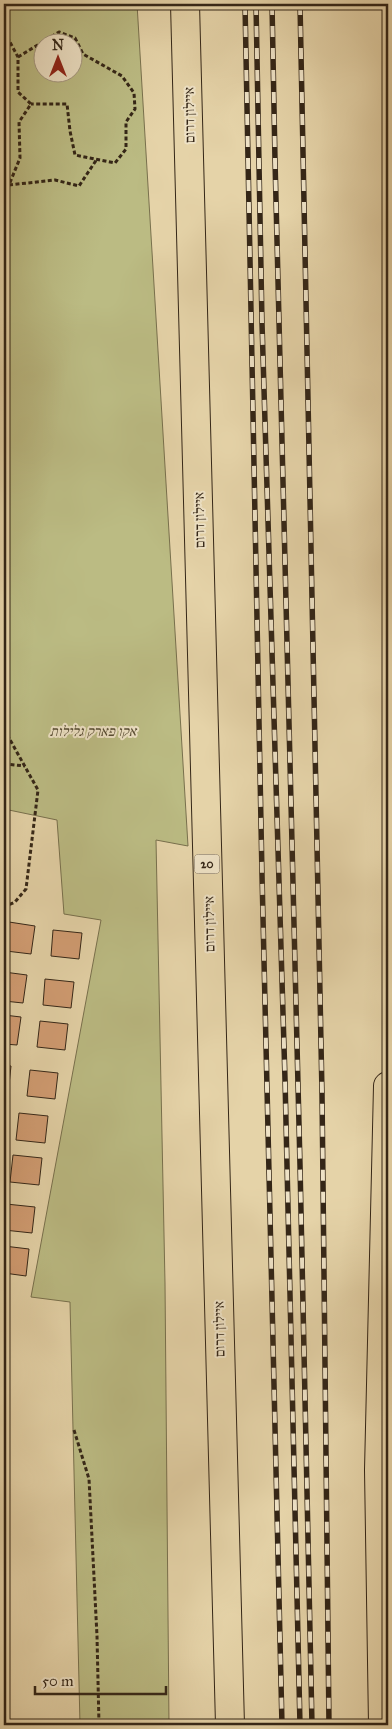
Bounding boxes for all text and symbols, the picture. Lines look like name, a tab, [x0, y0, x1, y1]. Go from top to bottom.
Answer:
north arrow	[32, 32, 82, 82]
text: N	[52, 37, 64, 54]
street label: איילון דרום	[181, 87, 198, 143]
street label: איילון דרום	[191, 492, 208, 548]
park label: אקו פארק גלילות	[50, 723, 138, 740]
road number: 20	[194, 854, 220, 874]
street label: איילון דרום	[201, 896, 218, 952]
street label: איילון דרום	[211, 1301, 228, 1357]
scale bar	[35, 1664, 166, 1696]
text: 50 m	[42, 1672, 74, 1690]

